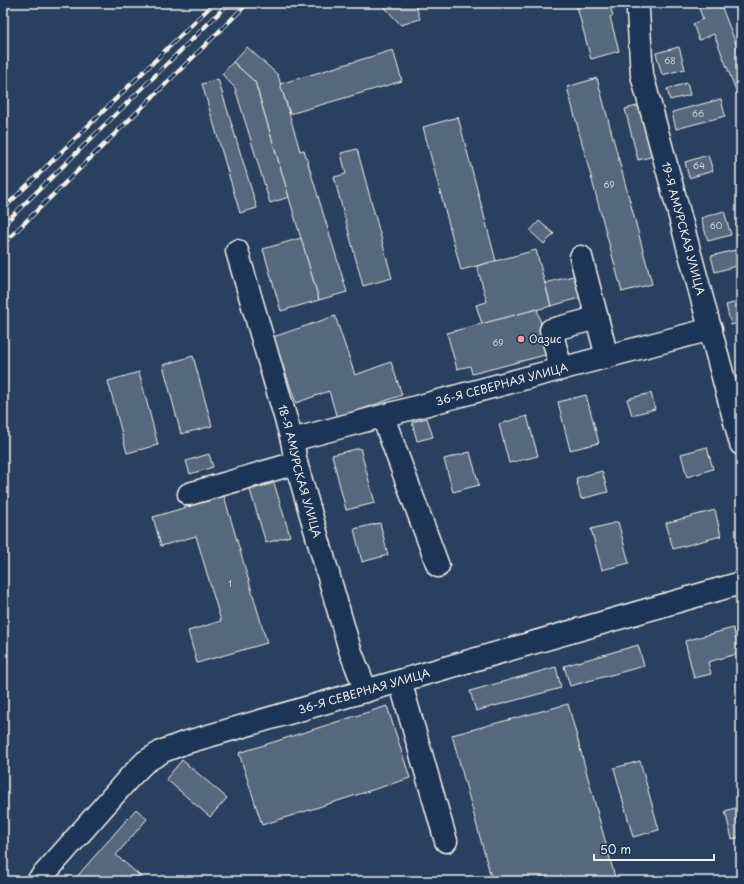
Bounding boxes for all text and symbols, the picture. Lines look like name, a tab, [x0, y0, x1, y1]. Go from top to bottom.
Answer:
house number: 68	[664, 53, 676, 67]
house number: 66	[692, 106, 704, 120]
house number: 64	[693, 158, 705, 172]
street label: 19-Я АМУРСКАЯ УЛИЦА	[658, 160, 710, 297]
house number: 69	[603, 177, 615, 191]
house number: 60	[710, 218, 723, 232]
place label: Оазис	[529, 330, 561, 347]
marker: Оазис	[516, 334, 526, 344]
house number: 69	[492, 335, 504, 349]
street label: 36-Я СЕВЕРНАЯ УЛИЦА	[434, 358, 570, 410]
street label: 18-Я АМУРСКАЯ УЛИЦА	[274, 402, 326, 540]
house number: 1	[228, 576, 232, 590]
street label: 36-Я СЕВЕРНАЯ УЛИЦА	[296, 664, 432, 718]
scale bar	[594, 836, 714, 862]
text: 50 m	[600, 840, 631, 858]

